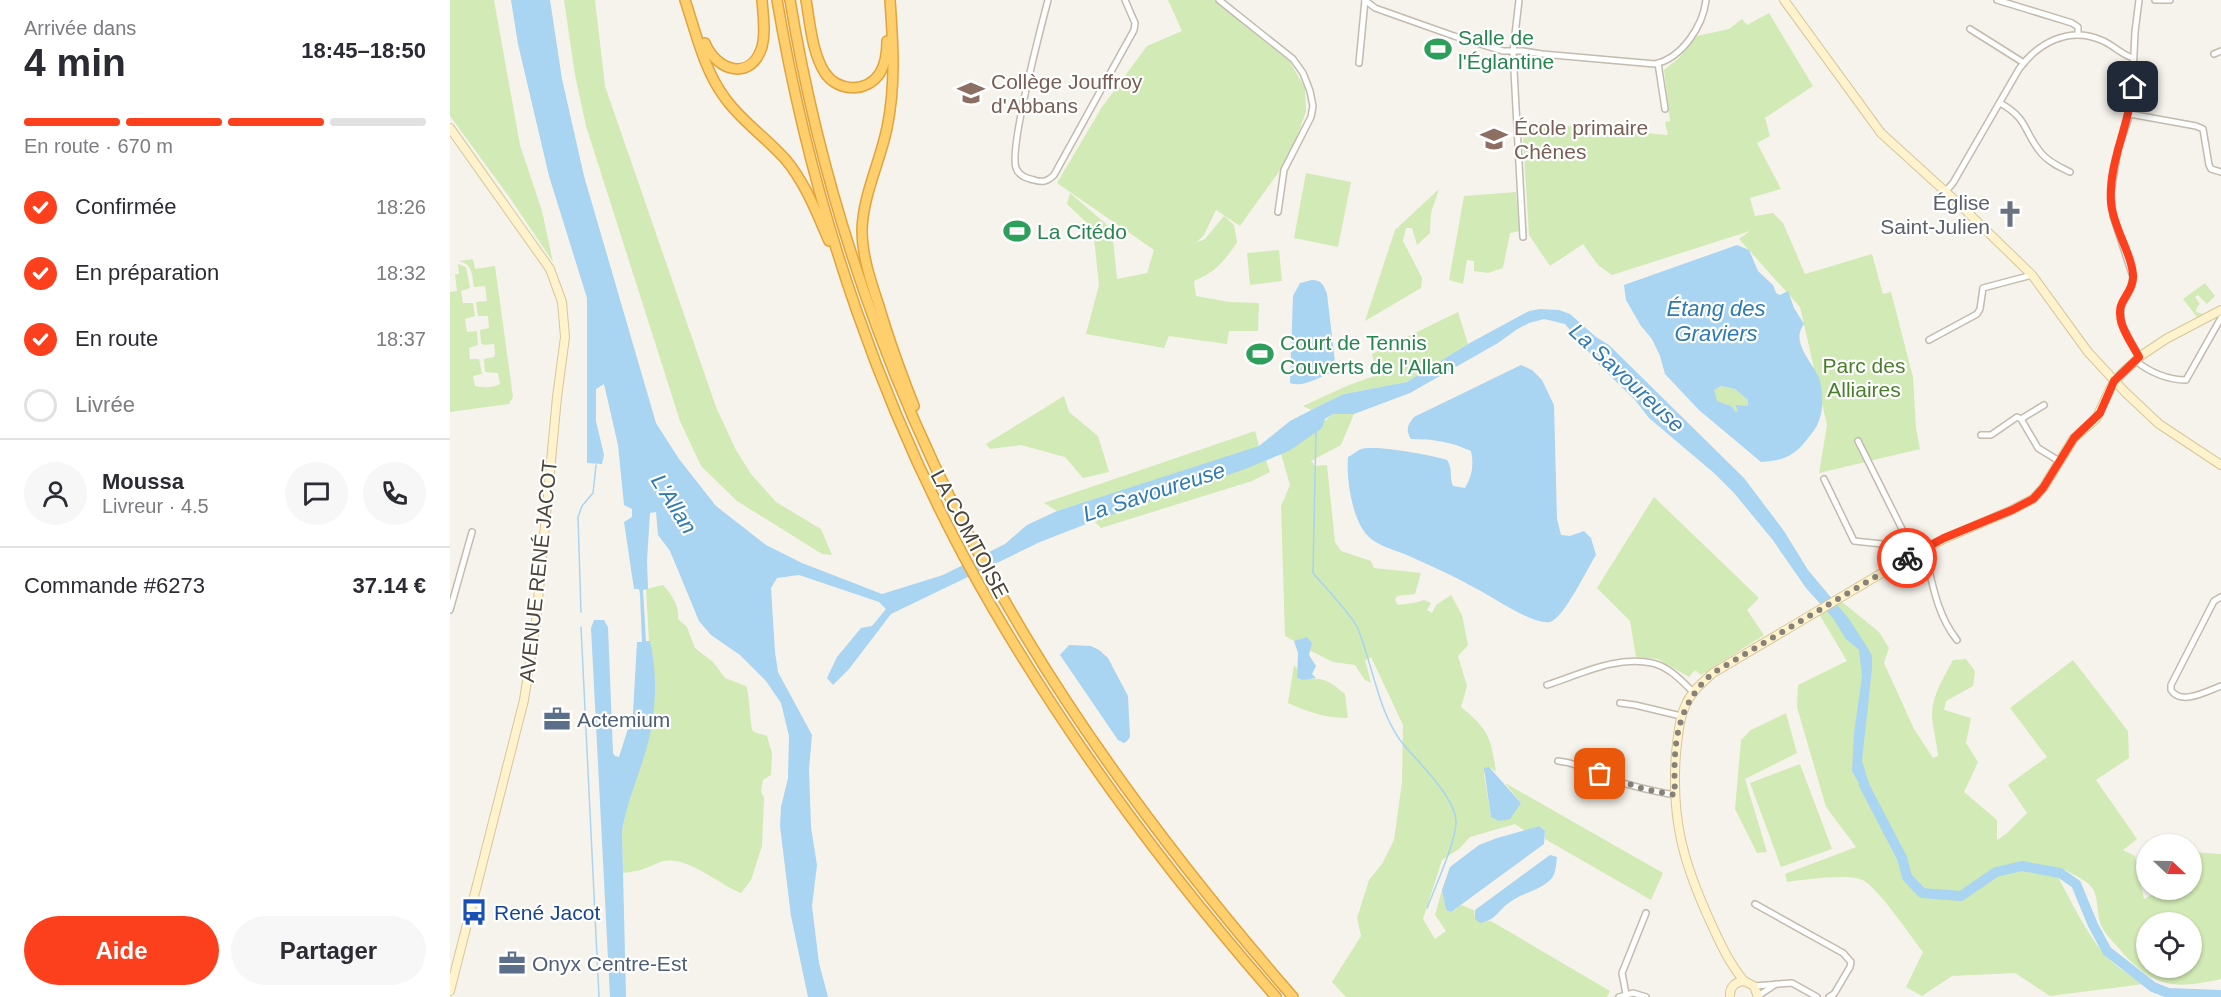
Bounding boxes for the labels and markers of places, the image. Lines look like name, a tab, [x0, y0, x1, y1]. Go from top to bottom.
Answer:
place label: Salle de l'Églantine	[1458, 26, 1554, 73]
sports icon: Salle de l'Églantine	[1423, 34, 1453, 64]
pin	[2107, 61, 2158, 112]
place label: Collège Jouffroy d'Abbans	[991, 70, 1143, 117]
school or university icon: Collège Jouffroy d'Abbans	[956, 78, 986, 108]
place label: École primaire Chênes	[1514, 116, 1648, 163]
school or university icon: École primaire Chênes	[1479, 124, 1509, 154]
place label: Église Saint-Julien	[1880, 191, 1990, 238]
church icon: Église Saint-Julien	[1995, 199, 2025, 229]
sports icon: La Citédo	[1002, 216, 1032, 246]
place label: La Citédo	[1037, 220, 1127, 243]
place label: Court de Tennis Couverts de l'Allan	[1280, 331, 1454, 378]
sports icon: Court de Tennis Couverts de l'Allan	[1245, 339, 1275, 369]
office icon: Actemium	[542, 704, 572, 734]
place label: Actemium	[577, 708, 670, 731]
pin	[1574, 748, 1625, 799]
bus stop icon: René Jacot	[459, 897, 489, 927]
place label: René Jacot	[494, 901, 600, 924]
office icon: Onyx Centre-Est	[497, 948, 527, 978]
place label: Onyx Centre-Est	[532, 952, 687, 975]

